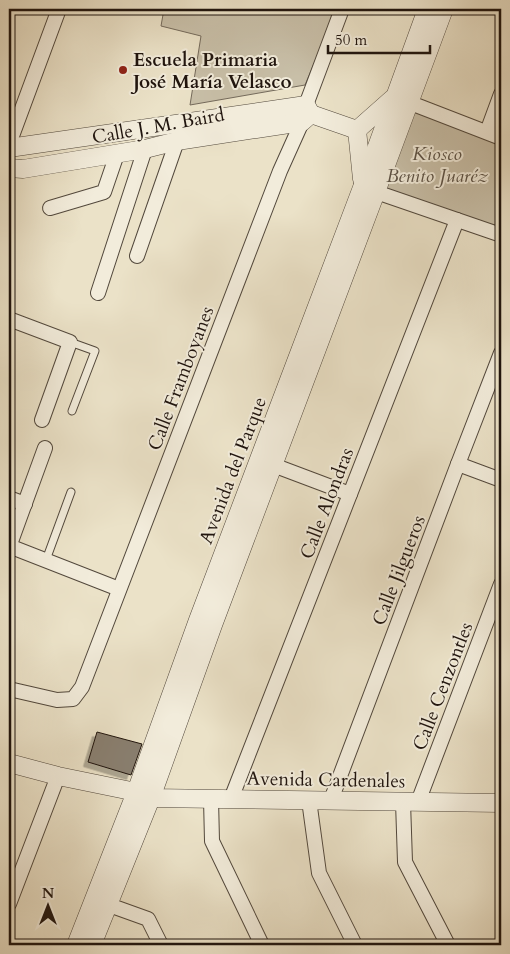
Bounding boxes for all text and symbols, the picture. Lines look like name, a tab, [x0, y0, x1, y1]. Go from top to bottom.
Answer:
scale bar	[328, 22, 430, 54]
text: 50 m	[335, 30, 367, 50]
place label: Escuela Primaria José María Velasco	[130, 47, 292, 95]
marker: Escuela Primaria José María Velasco	[117, 64, 129, 76]
street label: Calle J. M. Baird	[90, 102, 226, 150]
park label: Kiosco Benito Juaréz	[386, 141, 488, 189]
street label: Calle Framboyanes	[141, 302, 220, 454]
street label: Avenida del Parque	[193, 393, 273, 548]
street label: Calle Alondras	[294, 444, 360, 563]
street label: Calle Jilgueros	[366, 512, 432, 629]
street label: Calle Cenzontles	[407, 618, 479, 754]
street label: Avenida Cardenales	[246, 766, 405, 794]
north arrow	[22, 882, 72, 932]
text: N	[42, 884, 54, 903]

